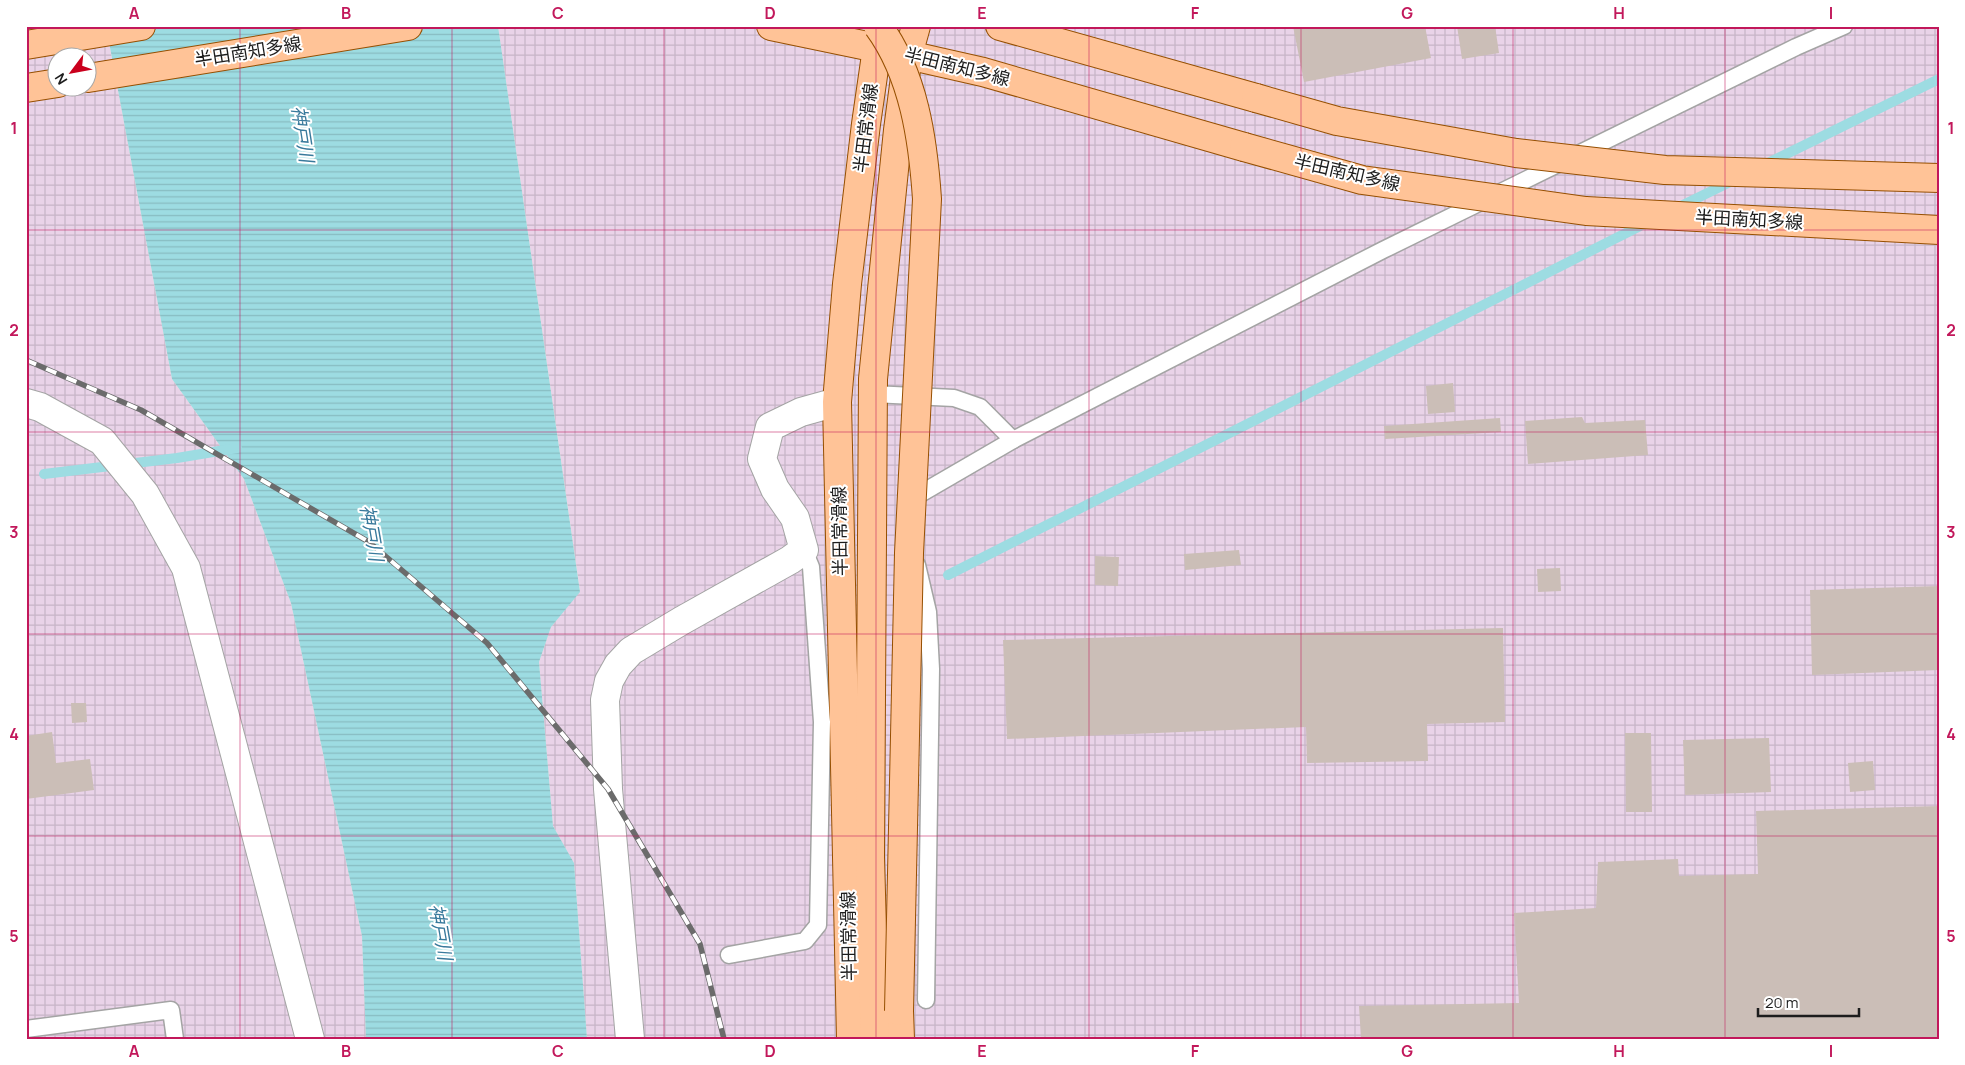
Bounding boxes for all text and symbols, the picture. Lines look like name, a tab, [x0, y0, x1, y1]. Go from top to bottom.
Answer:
text: A	[129, 2, 140, 24]
text: B	[341, 2, 351, 24]
text: C	[552, 2, 564, 24]
text: D	[764, 2, 776, 24]
text: E	[977, 2, 987, 24]
text: F	[1191, 2, 1200, 24]
text: G	[1401, 2, 1413, 24]
text: H	[1613, 2, 1625, 24]
text: I	[1829, 2, 1833, 24]
street label: 半田南知多線	[193, 31, 303, 71]
street label: 半田南知多線	[902, 41, 1013, 91]
north arrow	[48, 48, 98, 98]
text: N	[50, 70, 71, 88]
street label: 半田常滑線	[848, 82, 882, 174]
water label: 神戸川	[286, 104, 321, 166]
text: 1	[10, 117, 18, 139]
text: 1	[1947, 117, 1955, 139]
street label: 半田南知多線	[1292, 148, 1403, 196]
street label: 半田南知多線	[1694, 204, 1804, 234]
text: 2	[9, 319, 19, 341]
text: 2	[1946, 319, 1956, 341]
street label: 半田常滑線	[826, 486, 852, 576]
water label: 神戸川	[354, 503, 390, 565]
text: 3	[9, 521, 19, 543]
text: 3	[1946, 521, 1956, 543]
text: 4	[9, 723, 19, 745]
text: 4	[1946, 723, 1956, 745]
street label: 半田常滑線	[835, 891, 861, 981]
water label: 神戸川	[423, 902, 459, 964]
text: 5	[9, 925, 19, 947]
text: 5	[1946, 925, 1956, 947]
scale bar	[1758, 985, 1859, 1017]
text: 20 m	[1765, 992, 1798, 1013]
text: A	[129, 1040, 140, 1062]
text: B	[341, 1040, 351, 1062]
text: C	[552, 1040, 564, 1062]
text: D	[764, 1040, 776, 1062]
text: E	[977, 1040, 987, 1062]
text: F	[1191, 1040, 1200, 1062]
text: G	[1401, 1040, 1413, 1062]
text: H	[1613, 1040, 1625, 1062]
text: I	[1829, 1040, 1833, 1062]

